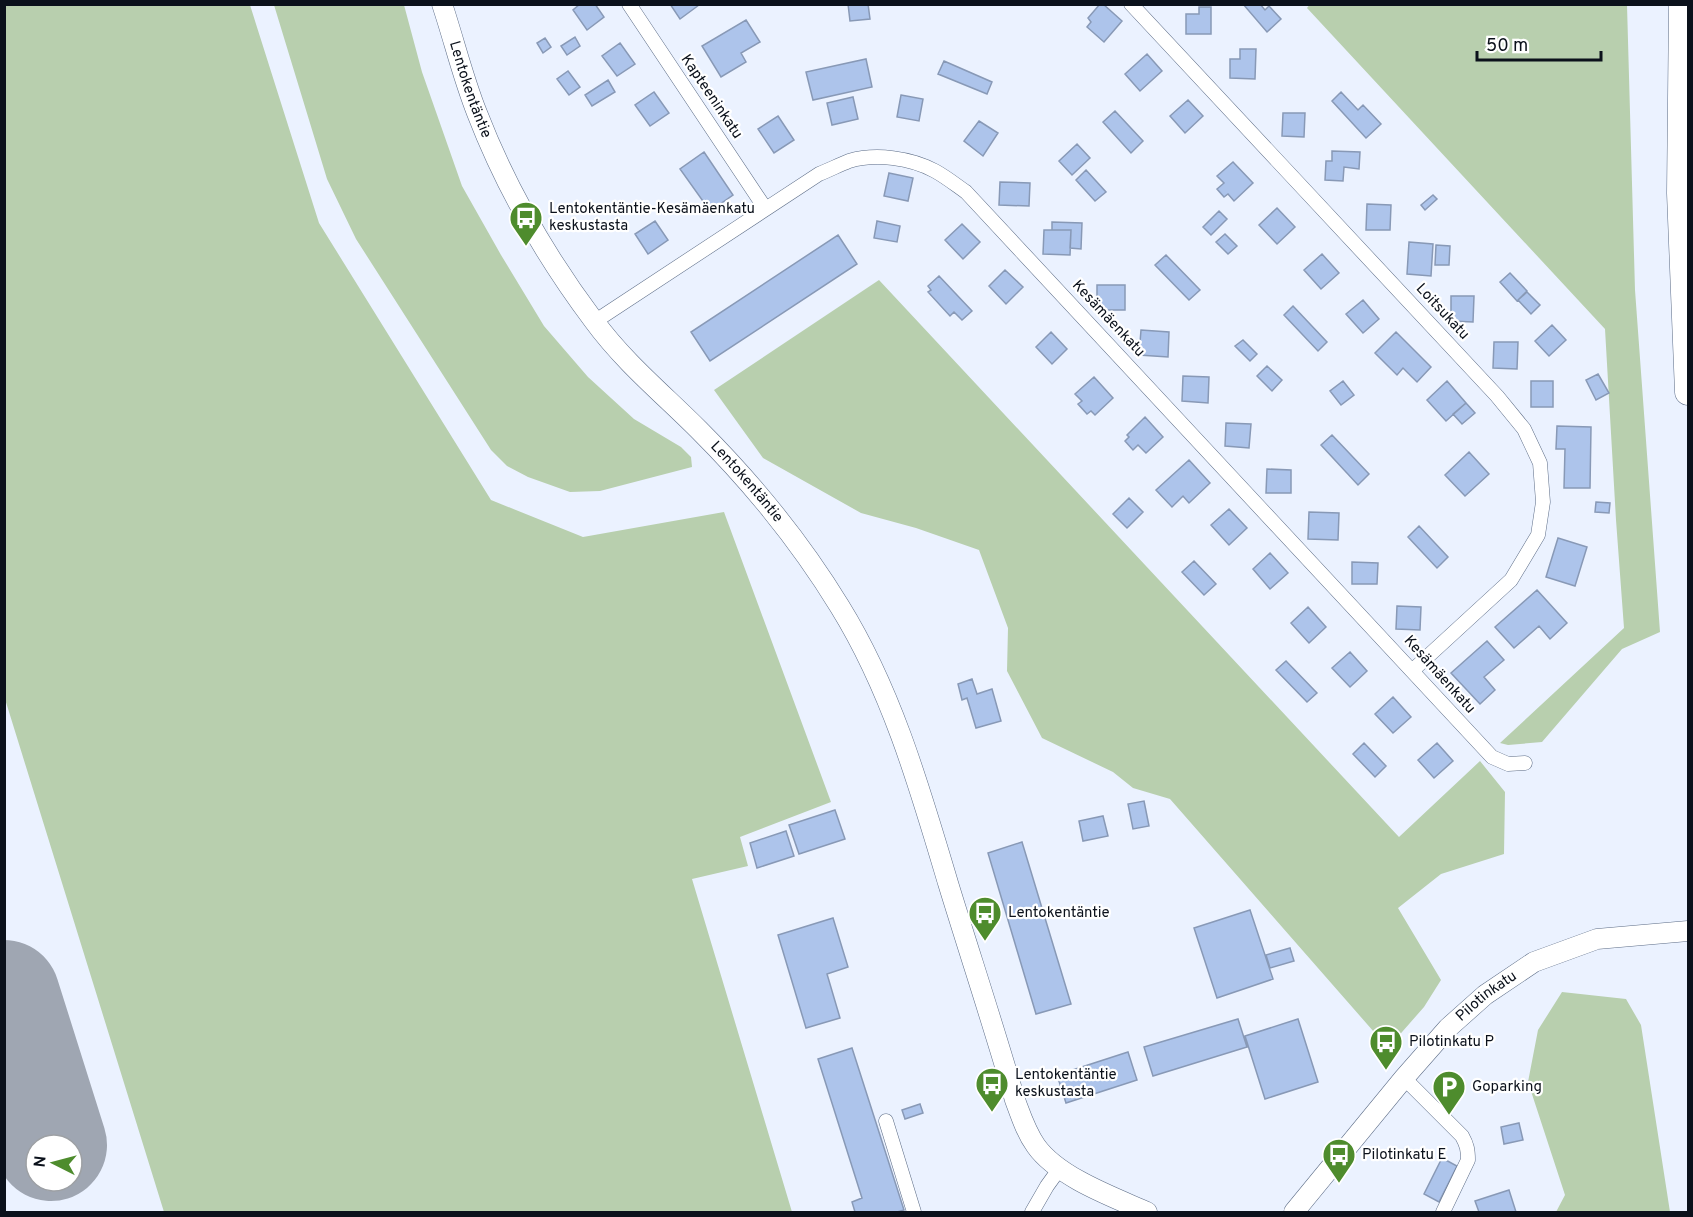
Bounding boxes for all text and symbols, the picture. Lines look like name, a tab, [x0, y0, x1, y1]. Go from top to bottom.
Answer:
scale bar	[1477, 24, 1602, 62]
text: 50 m	[1486, 35, 1528, 58]
street label: Lentokentäntie	[444, 39, 496, 141]
street label: Kapteeninkatu	[676, 51, 746, 143]
bus stop icon: Lentokentäntie-Kesämäenkatu keskustasta	[508, 200, 544, 247]
place label: Lentokentäntie-Kesämäenkatu keskustasta	[549, 200, 755, 236]
street label: Kesämäenkatu	[1067, 277, 1149, 361]
street label: Loitsukatu	[1411, 280, 1473, 344]
street label: Lentokentäntie	[706, 437, 787, 527]
street label: Kesämäenkatu	[1399, 632, 1479, 718]
bus stop icon: Lentokentäntie	[967, 895, 1003, 942]
place label: Lentokentäntie	[1008, 904, 1110, 923]
street label: Pilotinkatu	[1452, 967, 1521, 1026]
bus stop icon: Pilotinkatu P	[1368, 1024, 1404, 1071]
place label: Pilotinkatu P	[1409, 1033, 1494, 1052]
bus stop icon: Lentokentäntie keskustasta	[974, 1066, 1010, 1113]
place label: Lentokentäntie keskustasta	[1015, 1066, 1117, 1102]
parking icon: Goparking	[1431, 1069, 1467, 1116]
place label: Goparking	[1472, 1078, 1542, 1097]
north arrow	[24, 1133, 84, 1193]
bus stop icon: Pilotinkatu E	[1321, 1137, 1357, 1184]
place label: Pilotinkatu E	[1362, 1146, 1447, 1165]
text: N	[31, 1155, 52, 1168]

